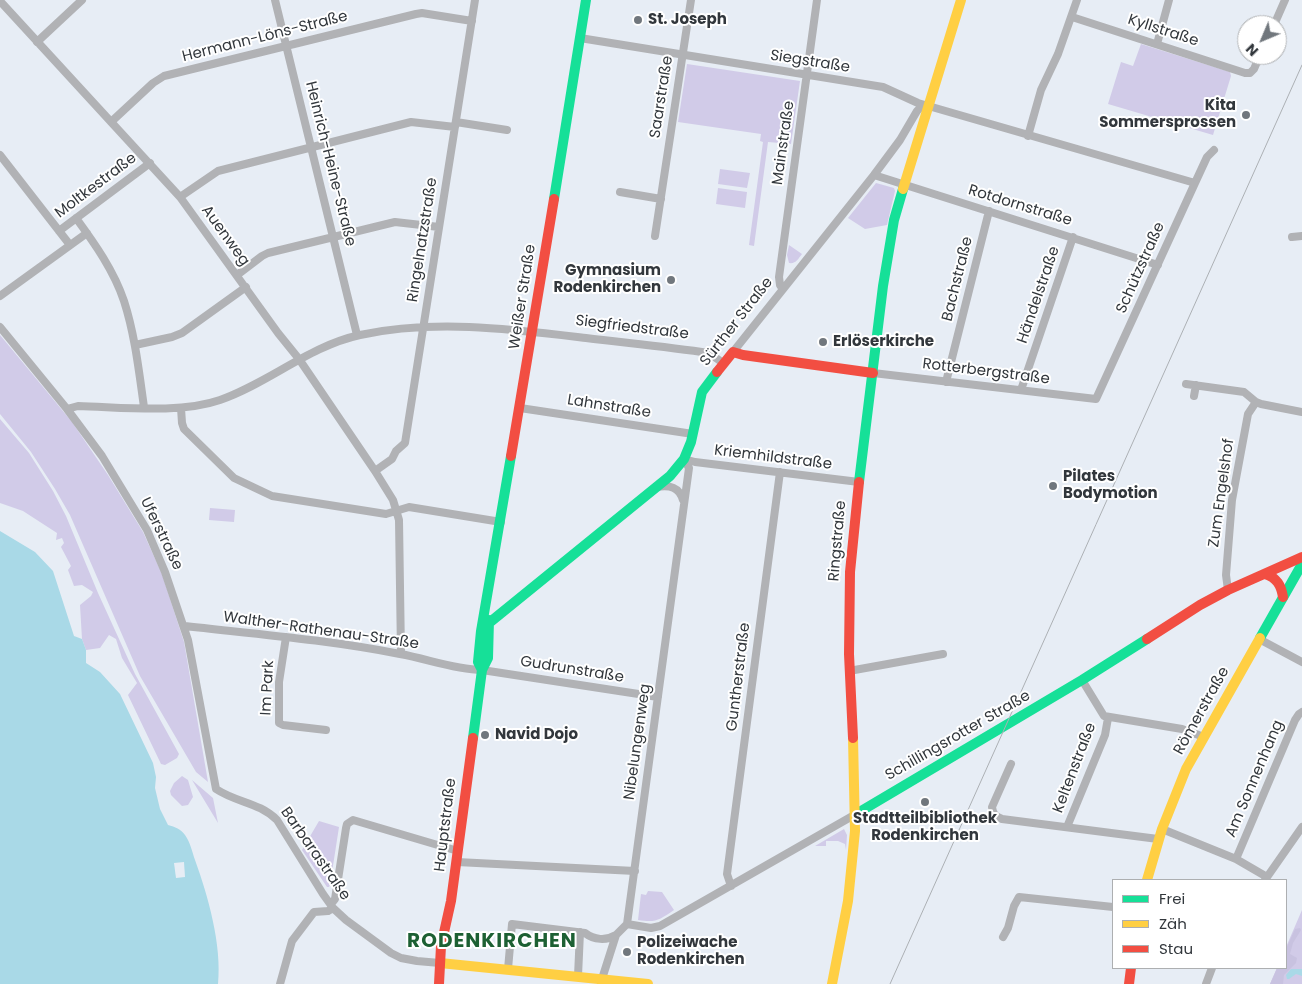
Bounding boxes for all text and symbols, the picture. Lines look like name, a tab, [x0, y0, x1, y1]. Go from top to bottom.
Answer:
street label: Hermann-Löns-Straße	[181, 8, 349, 66]
place label: St. Joseph	[648, 11, 727, 29]
street label: Kyllstraße	[1125, 11, 1201, 51]
marker: St. Joseph	[632, 14, 644, 26]
north arrow	[1237, 15, 1287, 65]
text: N	[1241, 39, 1263, 61]
street label: Siegstraße	[769, 47, 851, 77]
street label: Saarstraße	[647, 54, 677, 140]
street label: Heinrich-Heine-Straße	[301, 80, 359, 248]
place label: Kita Sommersprossen	[1099, 97, 1236, 132]
street label: Mainstraße	[769, 100, 799, 186]
marker: Kita Sommersprossen	[1240, 109, 1252, 121]
street label: Moltkestraße	[52, 150, 140, 222]
street label: Ringelnatzstraße	[404, 176, 442, 304]
street label: Rotdornstraße	[966, 182, 1074, 230]
street label: Auenweg	[197, 202, 253, 270]
street label: Schützstraße	[1113, 220, 1169, 316]
street label: Bachstraße	[939, 235, 977, 323]
street label: Weißer Straße	[506, 243, 540, 351]
street label: Händelstraße	[1014, 244, 1064, 346]
place label: Gymnasium Rodenkirchen	[553, 262, 661, 297]
marker: Gymnasium Rodenkirchen	[665, 274, 677, 286]
street label: Sürther Straße	[697, 274, 777, 370]
street label: Siegfriedstraße	[574, 312, 690, 344]
place label: Erlöserkirche	[833, 333, 934, 351]
marker: Erlöserkirche	[817, 336, 829, 348]
street label: Rotterbergstraße	[921, 355, 1051, 389]
street label: Lahnstraße	[566, 392, 652, 422]
street label: Zum Engelshof	[1205, 438, 1239, 548]
street label: Kriemhildstraße	[713, 442, 833, 474]
place label: Pilates Bodymotion	[1063, 468, 1158, 503]
marker: Pilates Bodymotion	[1047, 480, 1059, 492]
street label: Uferstraße	[136, 495, 186, 573]
street label: Ringstraße	[826, 500, 850, 582]
street label: Walther-Rathenau-Straße	[222, 608, 420, 654]
street label: Guntherstraße	[723, 622, 755, 732]
street label: Gudrunstraße	[519, 653, 625, 687]
street label: Im Park	[258, 660, 278, 716]
street label: Römerstraße	[1170, 664, 1234, 758]
street label: Nibelungenweg	[621, 683, 655, 801]
street label: Schillingsrotter Straße	[882, 687, 1034, 785]
street label: Am Sonnenhang	[1222, 718, 1288, 840]
street label: Keltenstraße	[1050, 720, 1100, 816]
place label: Navid Dojo	[495, 726, 578, 744]
marker: Navid Dojo	[479, 729, 491, 741]
street label: Hauptstraße	[431, 777, 461, 873]
marker: Stadtteilbibliothek Rodenkirchen	[919, 796, 931, 808]
street label: Barbarastraße	[276, 804, 354, 904]
place label: Stadtteilbibliothek Rodenkirchen	[853, 810, 997, 845]
legend	[1112, 879, 1287, 969]
text: Frei	[1159, 888, 1185, 909]
text: Zäh	[1159, 913, 1187, 934]
district label: RODENKIRCHEN	[406, 930, 578, 954]
place label: Polizeiwache Rodenkirchen	[637, 934, 745, 969]
text: Stau	[1159, 938, 1193, 959]
marker: Polizeiwache Rodenkirchen	[621, 946, 633, 958]

